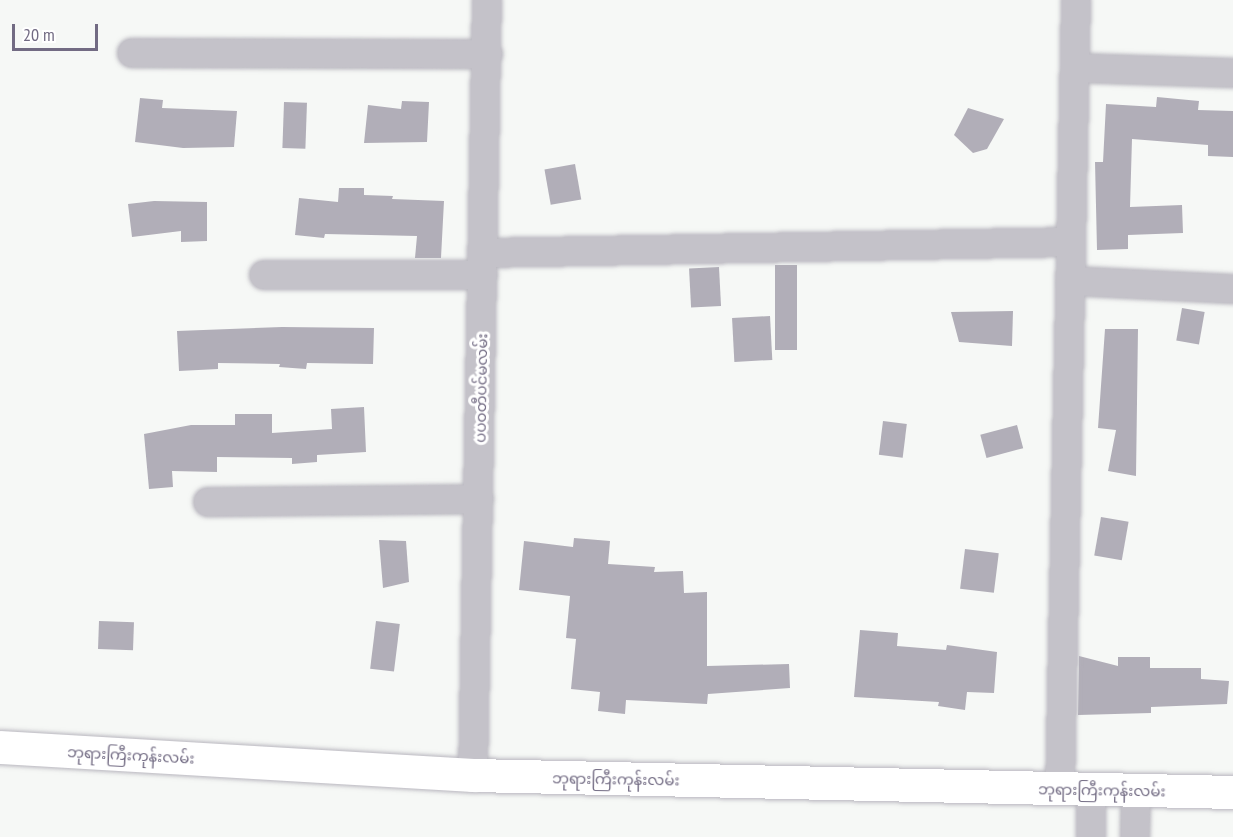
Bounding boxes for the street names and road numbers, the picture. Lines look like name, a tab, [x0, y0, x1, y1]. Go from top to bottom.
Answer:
street label: ပပဝတီပင်မလမ်း	[471, 333, 491, 443]
street label: ဘုရားကြီးကုန်းလမ်း	[67, 743, 195, 767]
street label: ဘုရားကြီးကုန်းလမ်း	[552, 769, 680, 789]
street label: ဘုရားကြီးကုန်းလမ်း	[1038, 780, 1166, 800]

